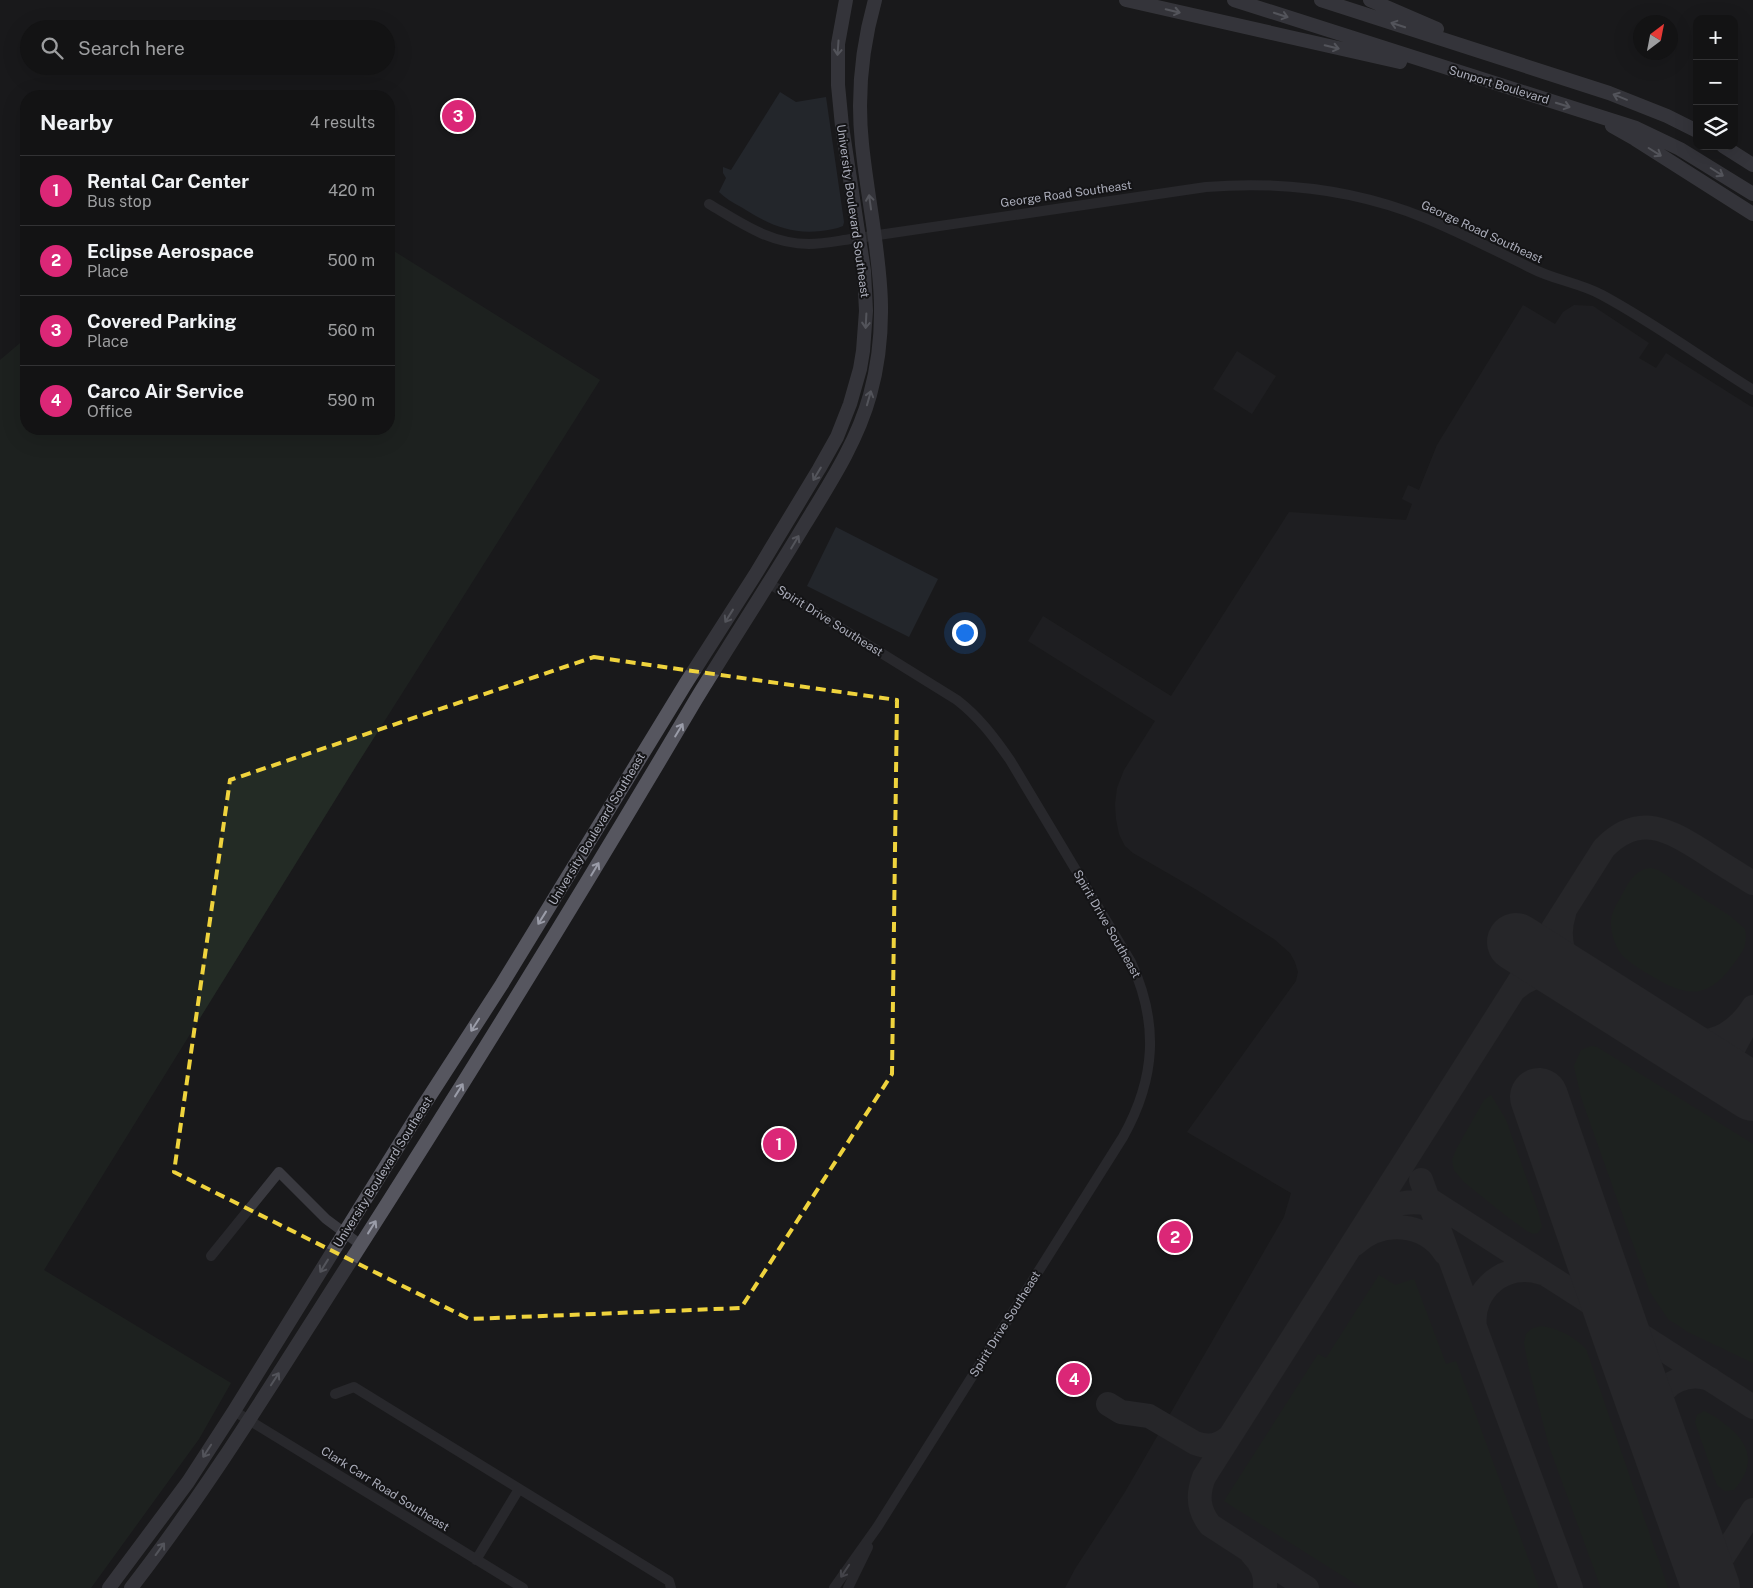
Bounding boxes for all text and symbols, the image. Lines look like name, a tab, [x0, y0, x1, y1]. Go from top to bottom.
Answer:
one-way arrow	[1165, 7, 1181, 16]
one-way arrow	[1272, 11, 1288, 20]
north arrow	[1633, 15, 1678, 60]
map controls	[1693, 15, 1738, 150]
button: +	[1693, 15, 1738, 60]
one-way arrow	[1391, 19, 1407, 29]
search box	[20, 20, 395, 75]
icon: search	[38, 34, 66, 62]
text: Search here	[78, 37, 185, 59]
one-way arrow	[834, 40, 843, 56]
one-way arrow	[1323, 43, 1339, 52]
button: −	[1693, 60, 1738, 105]
street label: Sunport Boulevard	[1447, 63, 1551, 107]
one-way arrow	[1613, 92, 1628, 102]
pin: 3	[442, 97, 474, 135]
one-way arrow	[1555, 101, 1571, 111]
button: layers	[1693, 105, 1738, 150]
text: Nearby	[40, 110, 113, 135]
text: 4 results	[310, 113, 375, 132]
street label: University Boulevard Southeast	[834, 123, 872, 299]
one-way arrow	[1648, 147, 1662, 157]
one-way arrow	[1709, 167, 1723, 177]
text: Rental Car Center	[87, 170, 249, 192]
street label: George Road Southeast	[999, 178, 1133, 210]
text: 1	[53, 181, 59, 200]
text: 420 m	[328, 181, 375, 200]
text: Bus stop	[87, 192, 151, 211]
one-way arrow	[865, 195, 875, 211]
street label: George Road Southeast	[1419, 198, 1545, 266]
text: Eclipse Aerospace	[87, 240, 254, 262]
text: 2	[51, 251, 61, 270]
text: 500 m	[328, 251, 375, 270]
text: Place	[87, 262, 129, 281]
text: Covered Parking	[87, 310, 237, 332]
one-way arrow	[861, 313, 870, 329]
text: 3	[51, 321, 61, 340]
text: 560 m	[327, 321, 375, 340]
text: Place	[87, 332, 129, 351]
text: Carco Air Service	[87, 380, 244, 402]
one-way arrow	[864, 390, 874, 406]
text: 4	[51, 391, 61, 410]
text: 590 m	[327, 391, 375, 410]
text: Office	[87, 402, 133, 421]
one-way arrow	[811, 466, 821, 480]
one-way arrow	[790, 535, 800, 549]
street label: Spirit Drive Southeast	[774, 583, 886, 660]
one-way arrow	[723, 609, 734, 623]
your location	[952, 620, 978, 646]
one-way arrow	[674, 723, 684, 737]
street label: University Boulevard Southeast	[546, 750, 648, 908]
one-way arrow	[590, 862, 601, 876]
street label: Spirit Drive Southeast	[1070, 868, 1144, 981]
one-way arrow	[537, 911, 547, 925]
one-way arrow	[470, 1018, 480, 1032]
one-way arrow	[454, 1083, 464, 1097]
street label: University Boulevard Southeast	[331, 1094, 435, 1250]
pin: 1	[763, 1125, 795, 1163]
pin: 2	[1159, 1218, 1191, 1256]
one-way arrow	[367, 1220, 378, 1234]
one-way arrow	[318, 1259, 328, 1273]
street label: Spirit Drive Southeast	[967, 1268, 1044, 1380]
pin: 4	[1058, 1360, 1090, 1398]
one-way arrow	[271, 1372, 281, 1386]
one-way arrow	[202, 1444, 212, 1458]
street label: Clark Carr Road Southeast	[318, 1444, 452, 1534]
one-way arrow	[155, 1542, 165, 1556]
one-way arrow	[840, 1564, 851, 1578]

